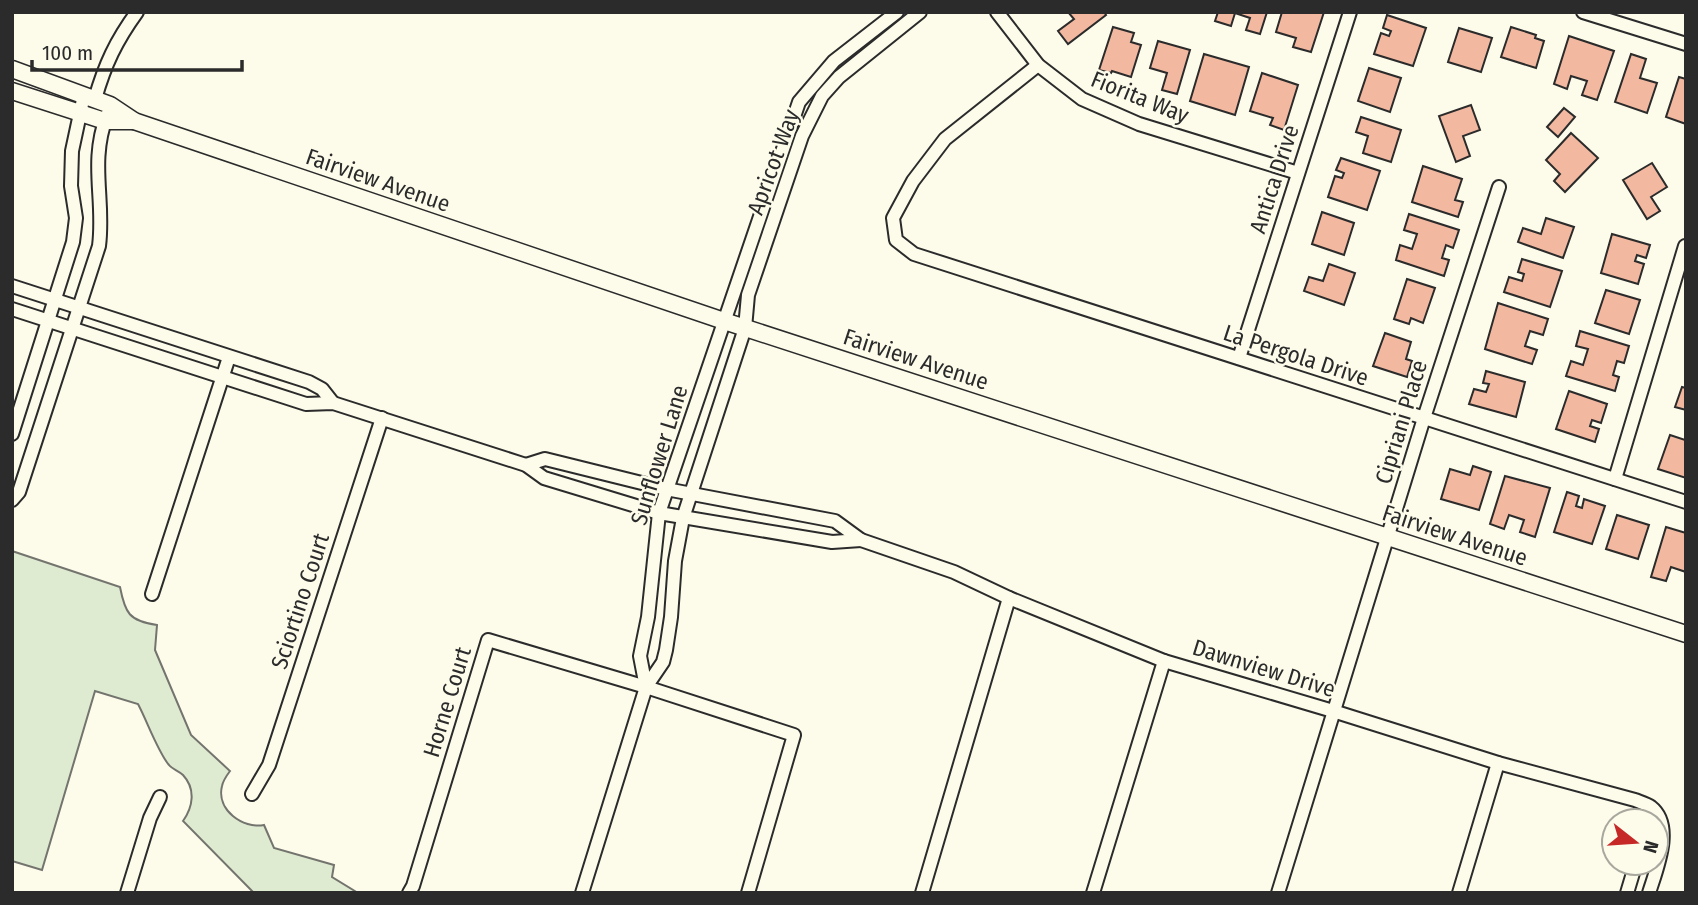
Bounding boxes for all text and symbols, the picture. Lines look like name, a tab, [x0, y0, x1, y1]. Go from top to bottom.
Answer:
scale bar	[32, 28, 242, 72]
text: 100 m	[42, 40, 93, 66]
street label: Fiorita Way	[1087, 65, 1194, 130]
street label: Apricot Way	[741, 105, 805, 219]
street label: Antica Drive	[1243, 121, 1305, 237]
street label: Fairview Avenue	[302, 142, 454, 218]
street label: La Pergola Drive	[1220, 318, 1372, 392]
street label: Fairview Avenue	[840, 322, 992, 396]
street label: Cipriani Place	[1369, 357, 1433, 487]
street label: Sunflower Lane	[624, 382, 694, 528]
street label: Fairview Avenue	[1379, 498, 1531, 572]
street label: Sciortino Court	[265, 529, 335, 672]
street label: Dawnview Drive	[1189, 633, 1339, 703]
street label: Horne Court	[417, 643, 477, 761]
north arrow	[1600, 807, 1670, 877]
text: N	[1638, 838, 1663, 856]

